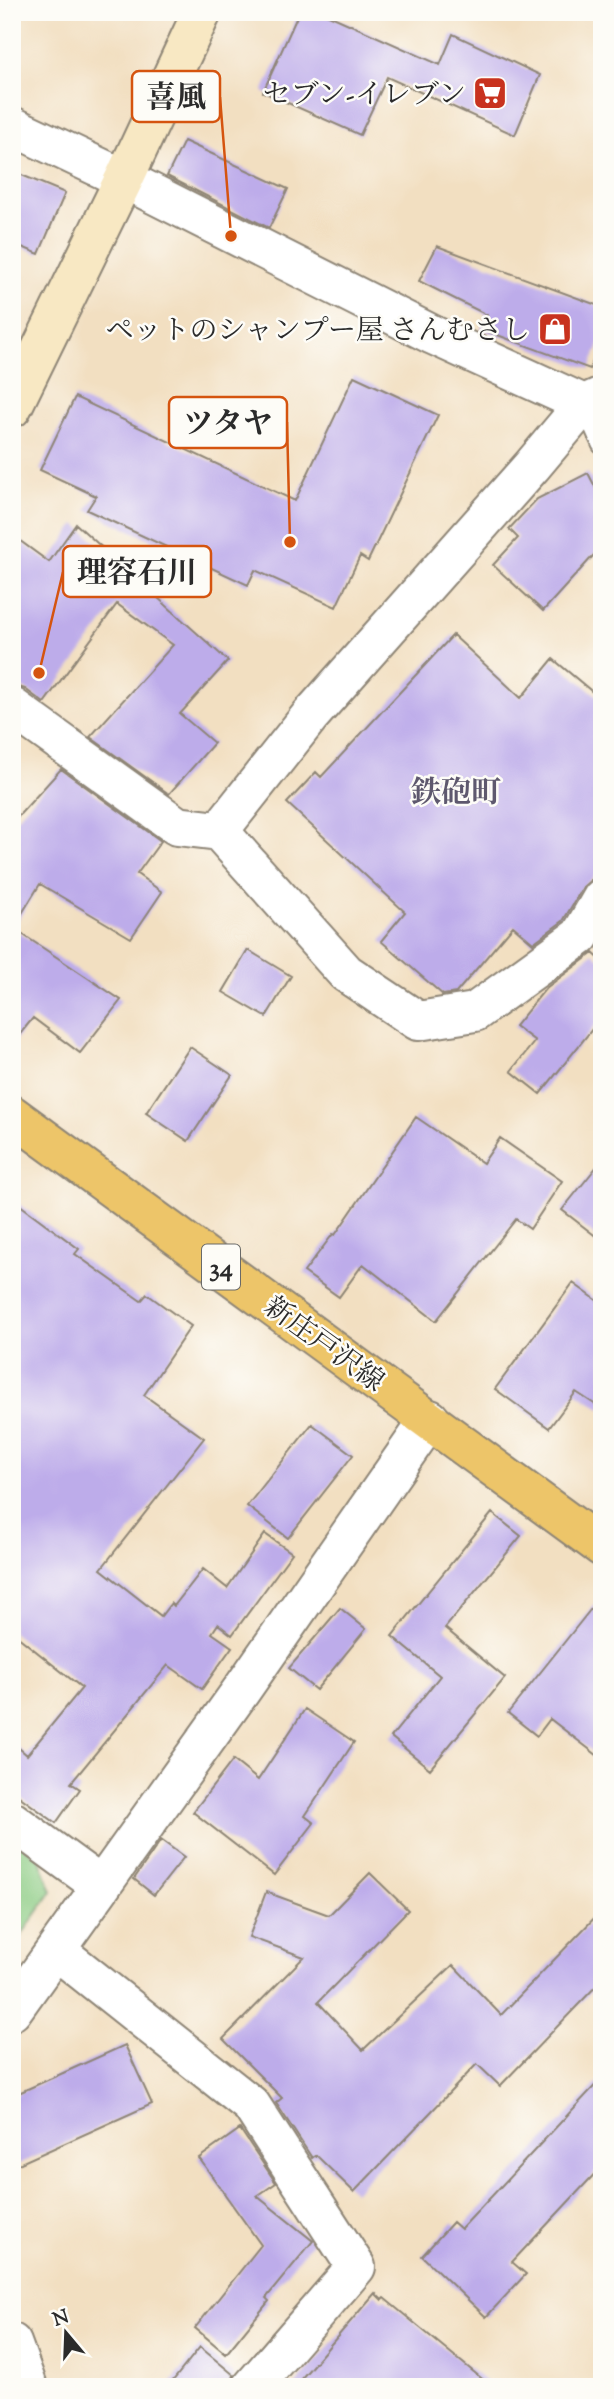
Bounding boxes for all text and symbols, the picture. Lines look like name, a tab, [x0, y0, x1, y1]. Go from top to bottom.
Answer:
callout: 喜風	[132, 71, 220, 122]
supermarket icon: セブン-イレブン	[471, 74, 509, 112]
place label: セブン-イレブン	[263, 76, 466, 116]
text: 喜風	[146, 78, 206, 121]
shop icon: ペットのシャンプー屋 さんむさし	[536, 310, 574, 348]
place label: ペットのシャンプー屋 さんむさし	[105, 312, 530, 352]
callout: ツタヤ	[169, 397, 287, 448]
text: ツタヤ	[183, 404, 273, 447]
callout: 理容石川	[63, 546, 211, 597]
text: 理容石川	[77, 553, 197, 596]
district label: 鉄砲町	[411, 773, 501, 816]
road number: 34	[202, 1244, 240, 1290]
street label: 新庄戸沢線	[255, 1288, 392, 1403]
north arrow	[32, 2298, 102, 2368]
text: N	[50, 2304, 73, 2335]

